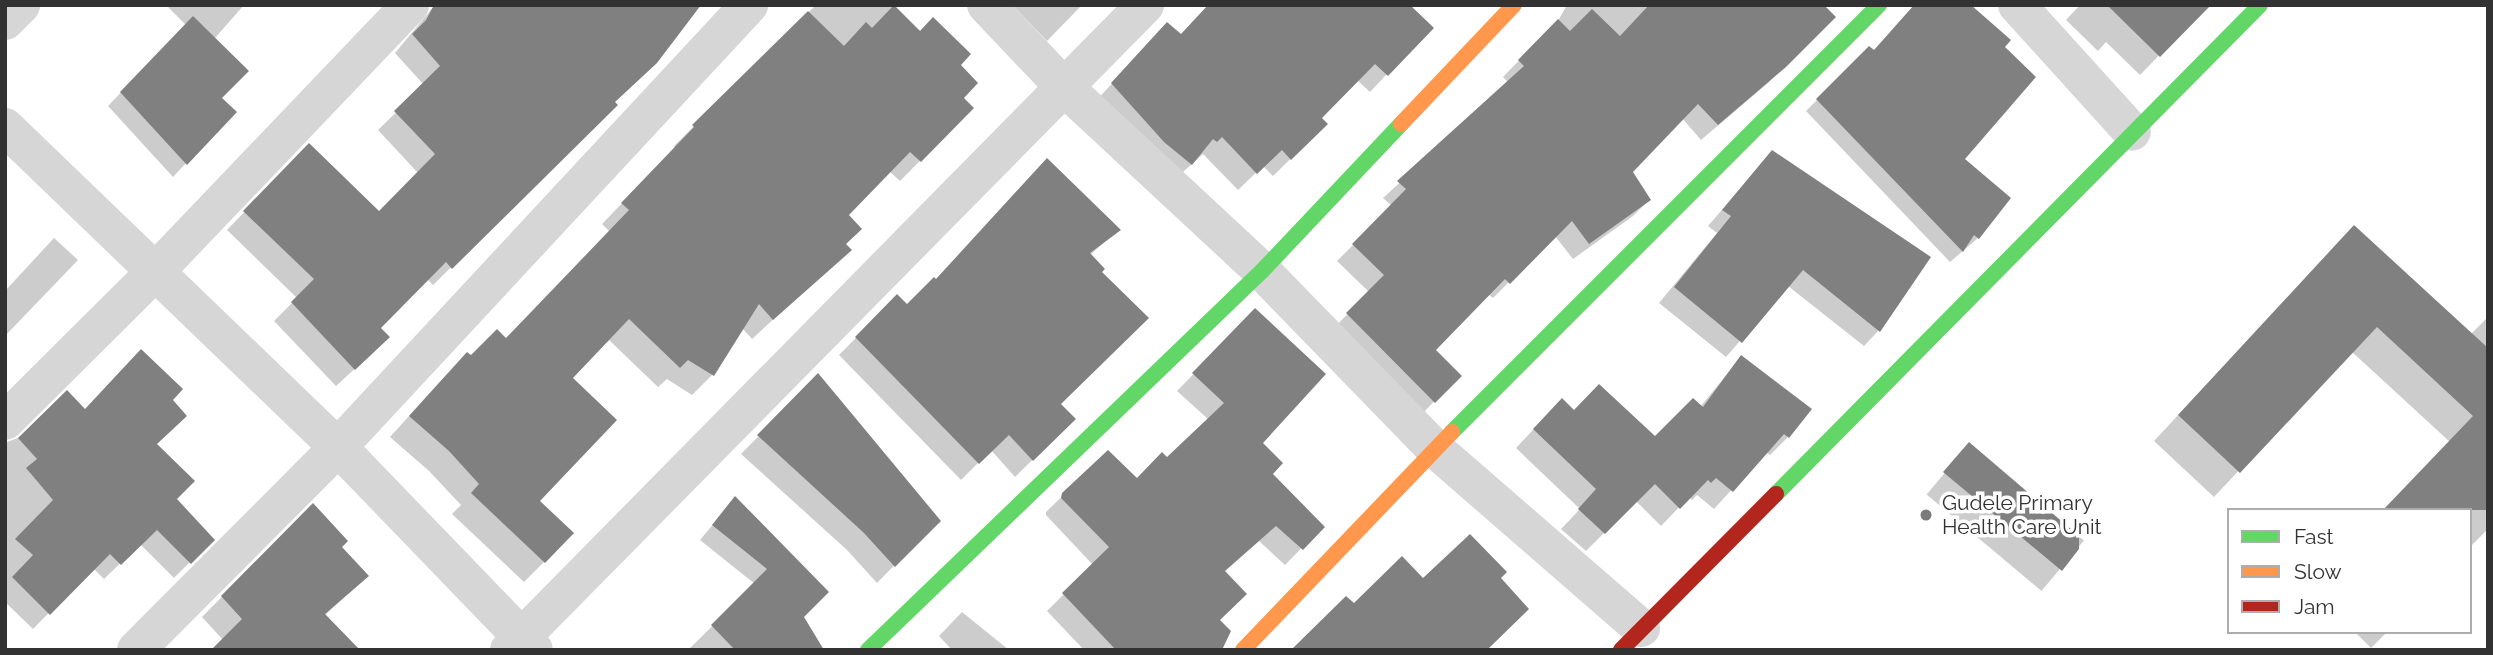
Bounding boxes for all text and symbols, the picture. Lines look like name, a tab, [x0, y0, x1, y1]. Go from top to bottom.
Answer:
place label: Gudele Primary Health Care Unit	[1942, 490, 2102, 540]
marker: Gudele Primary Health Care Unit	[1916, 505, 1936, 525]
legend	[2227, 508, 2472, 634]
text: Fast	[2294, 524, 2334, 549]
text: Slow	[2294, 559, 2342, 584]
text: Jam	[2294, 594, 2335, 619]

